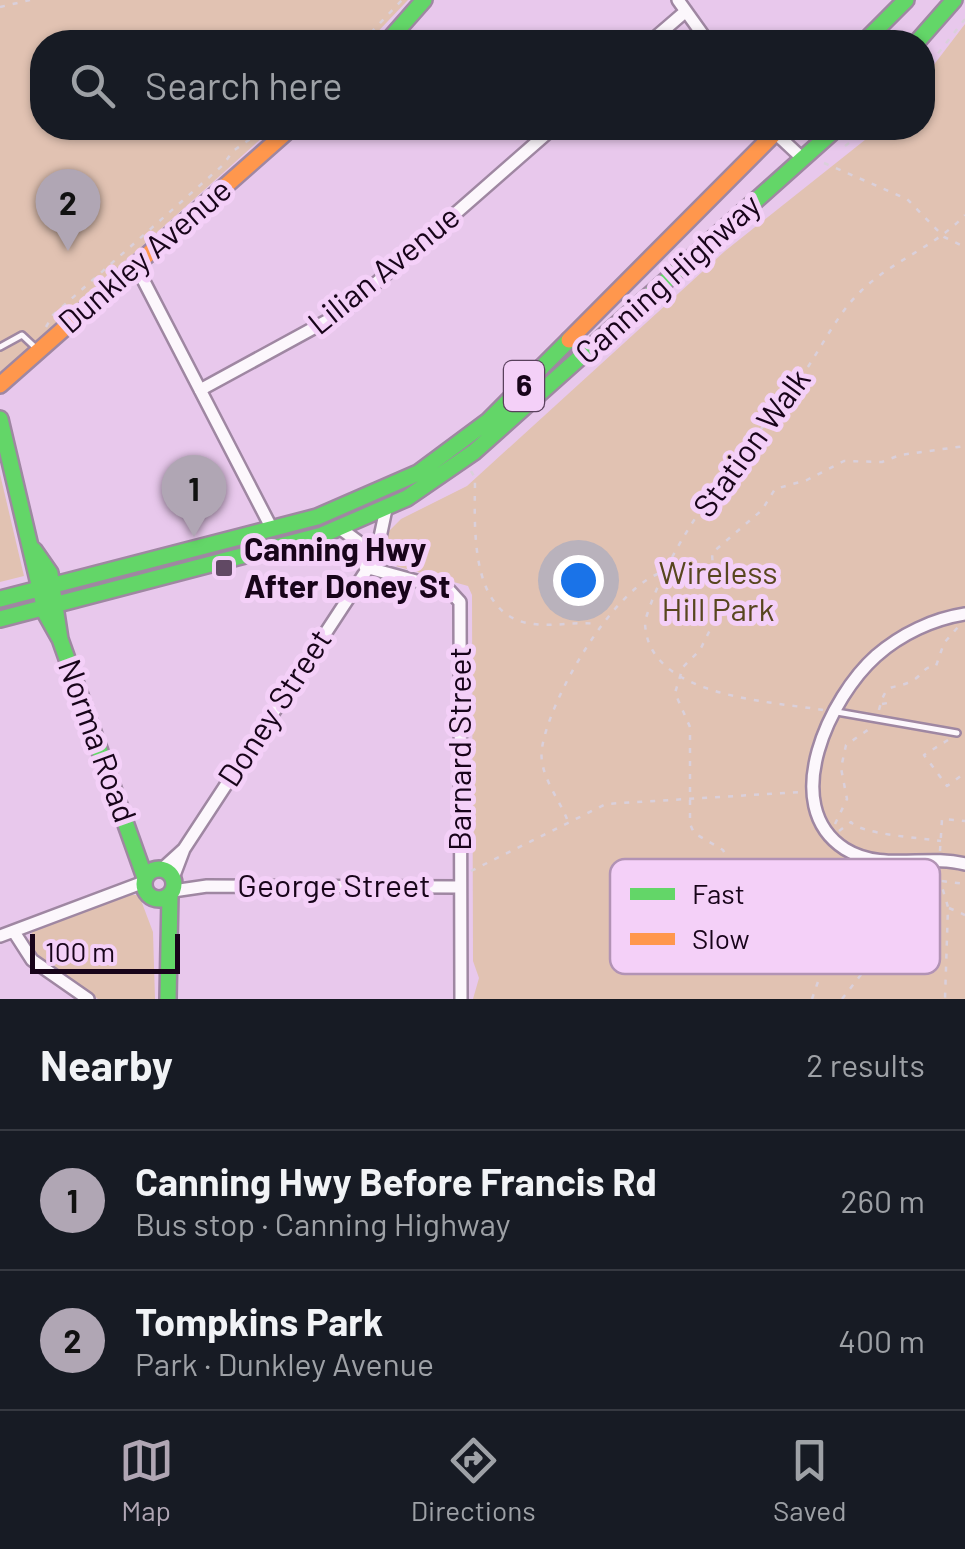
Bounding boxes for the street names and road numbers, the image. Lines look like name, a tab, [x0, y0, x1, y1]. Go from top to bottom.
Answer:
street label: Dunkley Avenue	[49, 169, 238, 340]
street label: Canning Highway	[566, 184, 767, 371]
street label: Lilian Avenue	[299, 196, 466, 341]
street label: Station Walk	[684, 360, 817, 523]
road number: 6	[504, 361, 544, 411]
street label: Doney Street	[209, 621, 338, 792]
street label: Barnard Street	[439, 647, 477, 851]
street label: Norma Road	[52, 654, 146, 827]
street label: George Street	[237, 865, 431, 903]

